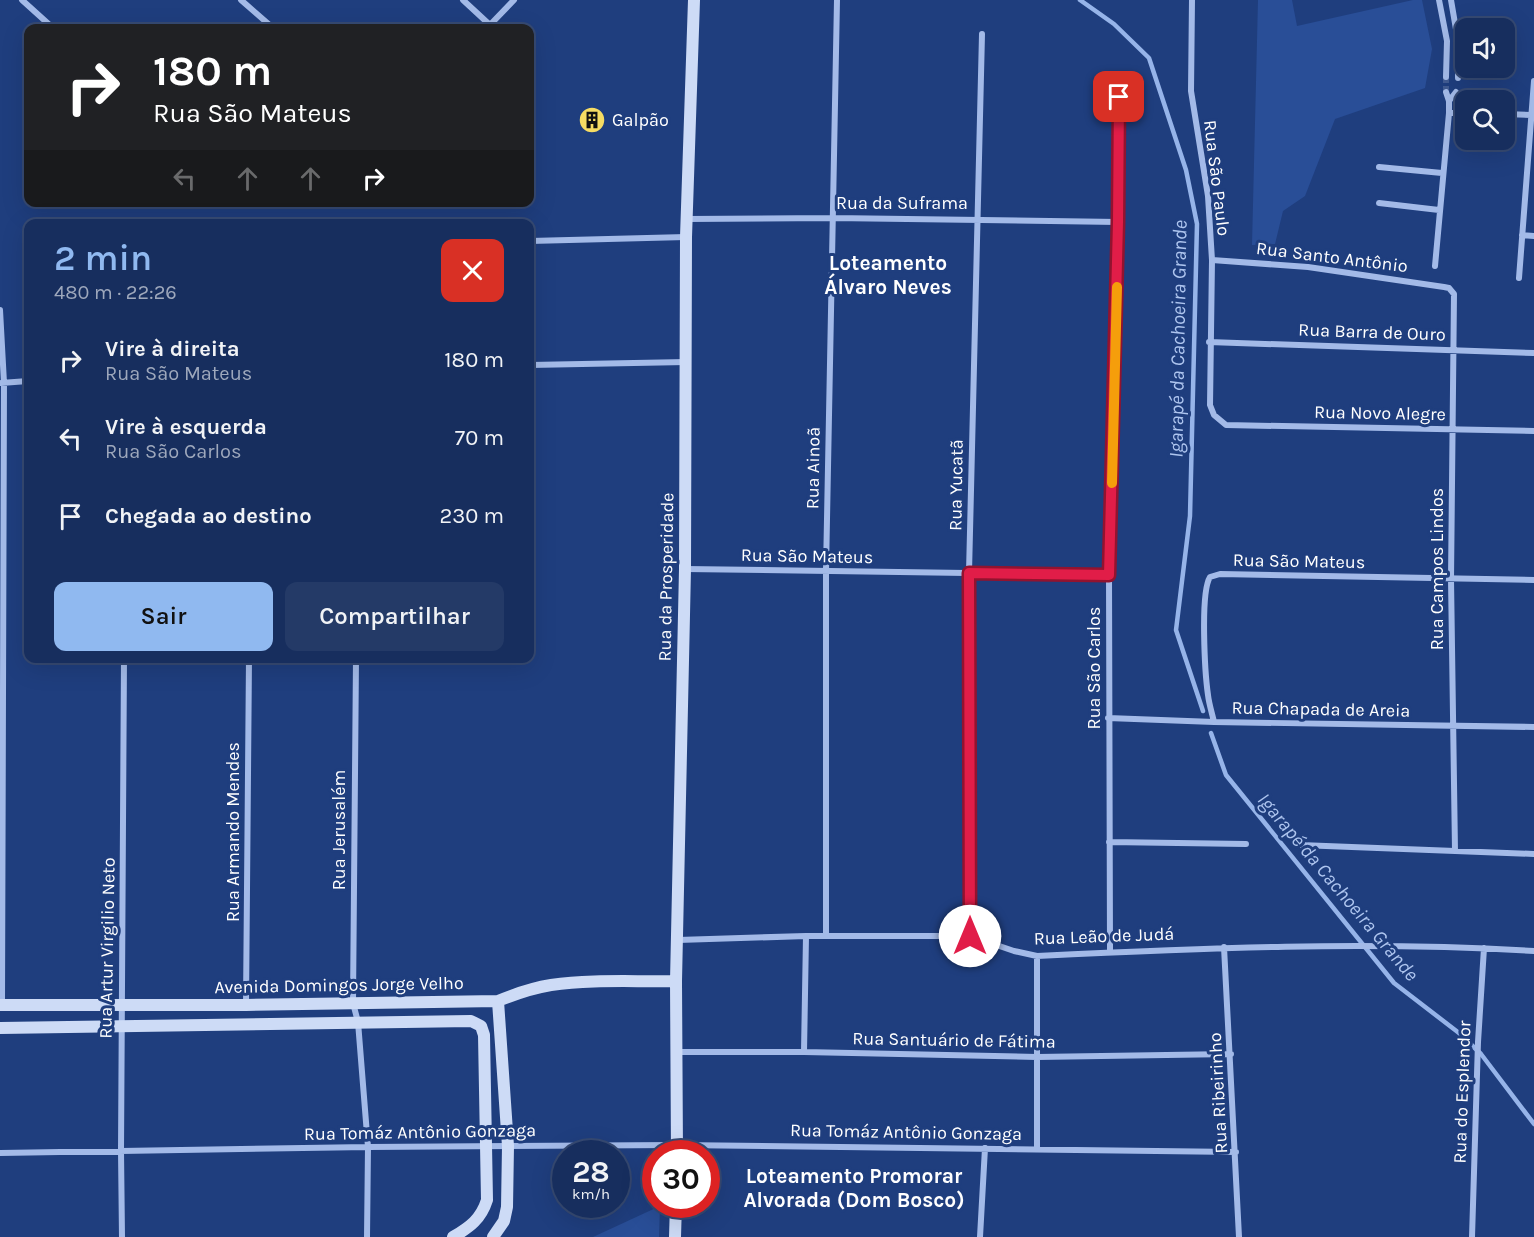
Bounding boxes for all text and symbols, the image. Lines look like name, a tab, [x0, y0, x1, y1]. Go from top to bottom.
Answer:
map controls	[1455, 18, 1515, 150]
button: sound	[1455, 18, 1515, 78]
text: 180 m	[153, 46, 272, 96]
icon: right	[54, 48, 132, 126]
pin	[1093, 71, 1144, 122]
icon: arrive	[1102, 80, 1135, 113]
button: search	[1455, 90, 1515, 150]
text: Rua São Mateus	[153, 97, 352, 129]
building icon: Galpão	[577, 105, 607, 135]
place label: Galpão	[612, 109, 669, 131]
street label: Rua São Paulo	[1199, 119, 1235, 237]
icon: left	[168, 162, 201, 195]
icon: ahead	[231, 162, 264, 195]
icon: ahead	[294, 162, 327, 195]
icon: right	[357, 162, 390, 195]
street label: Rua da Suframa	[836, 192, 968, 214]
water label: Igarapé da Cachoeira Grande	[1164, 220, 1192, 458]
text: 2 min	[54, 237, 152, 279]
street label: Rua Santo Antônio	[1255, 237, 1409, 277]
button: close	[441, 239, 504, 302]
district label: Loteamento Álvaro Neves	[824, 251, 952, 299]
text: 480 m · 22:26	[54, 281, 177, 304]
street label: Rua Barra de Ouro	[1298, 318, 1446, 346]
text: Vire à direita	[105, 336, 240, 362]
icon: right	[54, 344, 87, 377]
text: 180 m	[444, 347, 504, 373]
text: Rua São Mateus	[105, 362, 252, 385]
street label: Rua Novo Alegre	[1314, 401, 1446, 425]
text: Vire à esquerda	[105, 414, 267, 440]
icon: left	[54, 422, 87, 455]
text: 70 m	[455, 425, 504, 451]
street label: Rua Ainoã	[801, 427, 825, 509]
street label: Rua Yucatã	[944, 439, 968, 531]
text: Rua São Carlos	[105, 440, 241, 463]
street label: Rua Campos Lindos	[1426, 488, 1448, 650]
street label: Rua da Prosperidade	[654, 492, 678, 662]
icon: arrive	[54, 500, 87, 533]
text: Chegada ao destino	[105, 503, 312, 529]
text: 230 m	[439, 503, 504, 529]
street label: Rua São Mateus	[741, 544, 873, 568]
street label: Rua São Mateus	[1233, 549, 1365, 573]
button: Sair	[54, 582, 273, 651]
button: Compartilhar	[285, 582, 504, 651]
street label: Rua São Carlos	[1083, 607, 1105, 729]
street label: Rua Chapada de Areia	[1231, 696, 1411, 722]
street label: Rua Armando Mendes	[222, 742, 244, 922]
street label: Rua Jerusalém	[328, 770, 350, 890]
water label: Igarapé da Cachoeira Grande	[1253, 789, 1423, 985]
street label: Rua Artur Virgilio Neto	[94, 857, 120, 1039]
position arrow	[938, 904, 1002, 968]
street label: Rua Leão de Judá	[1033, 923, 1175, 949]
street label: Avenida Domingos Jorge Velho	[214, 972, 464, 998]
street label: Rua do Esplendor	[1449, 1020, 1476, 1164]
street label: Rua Santuário de Fátima	[852, 1027, 1056, 1053]
street label: Rua Ribeirinho	[1204, 1032, 1232, 1154]
street label: Rua Tomáz Antônio Gonzaga	[304, 1119, 536, 1145]
street label: Rua Tomáz Antônio Gonzaga	[790, 1119, 1022, 1145]
speed limit sign: 30	[642, 1140, 720, 1218]
text: 28	[572, 1154, 610, 1190]
district label: Loteamento Promorar Alvorada (Dom Bosco)	[743, 1164, 965, 1212]
text: km/h	[572, 1185, 610, 1203]

